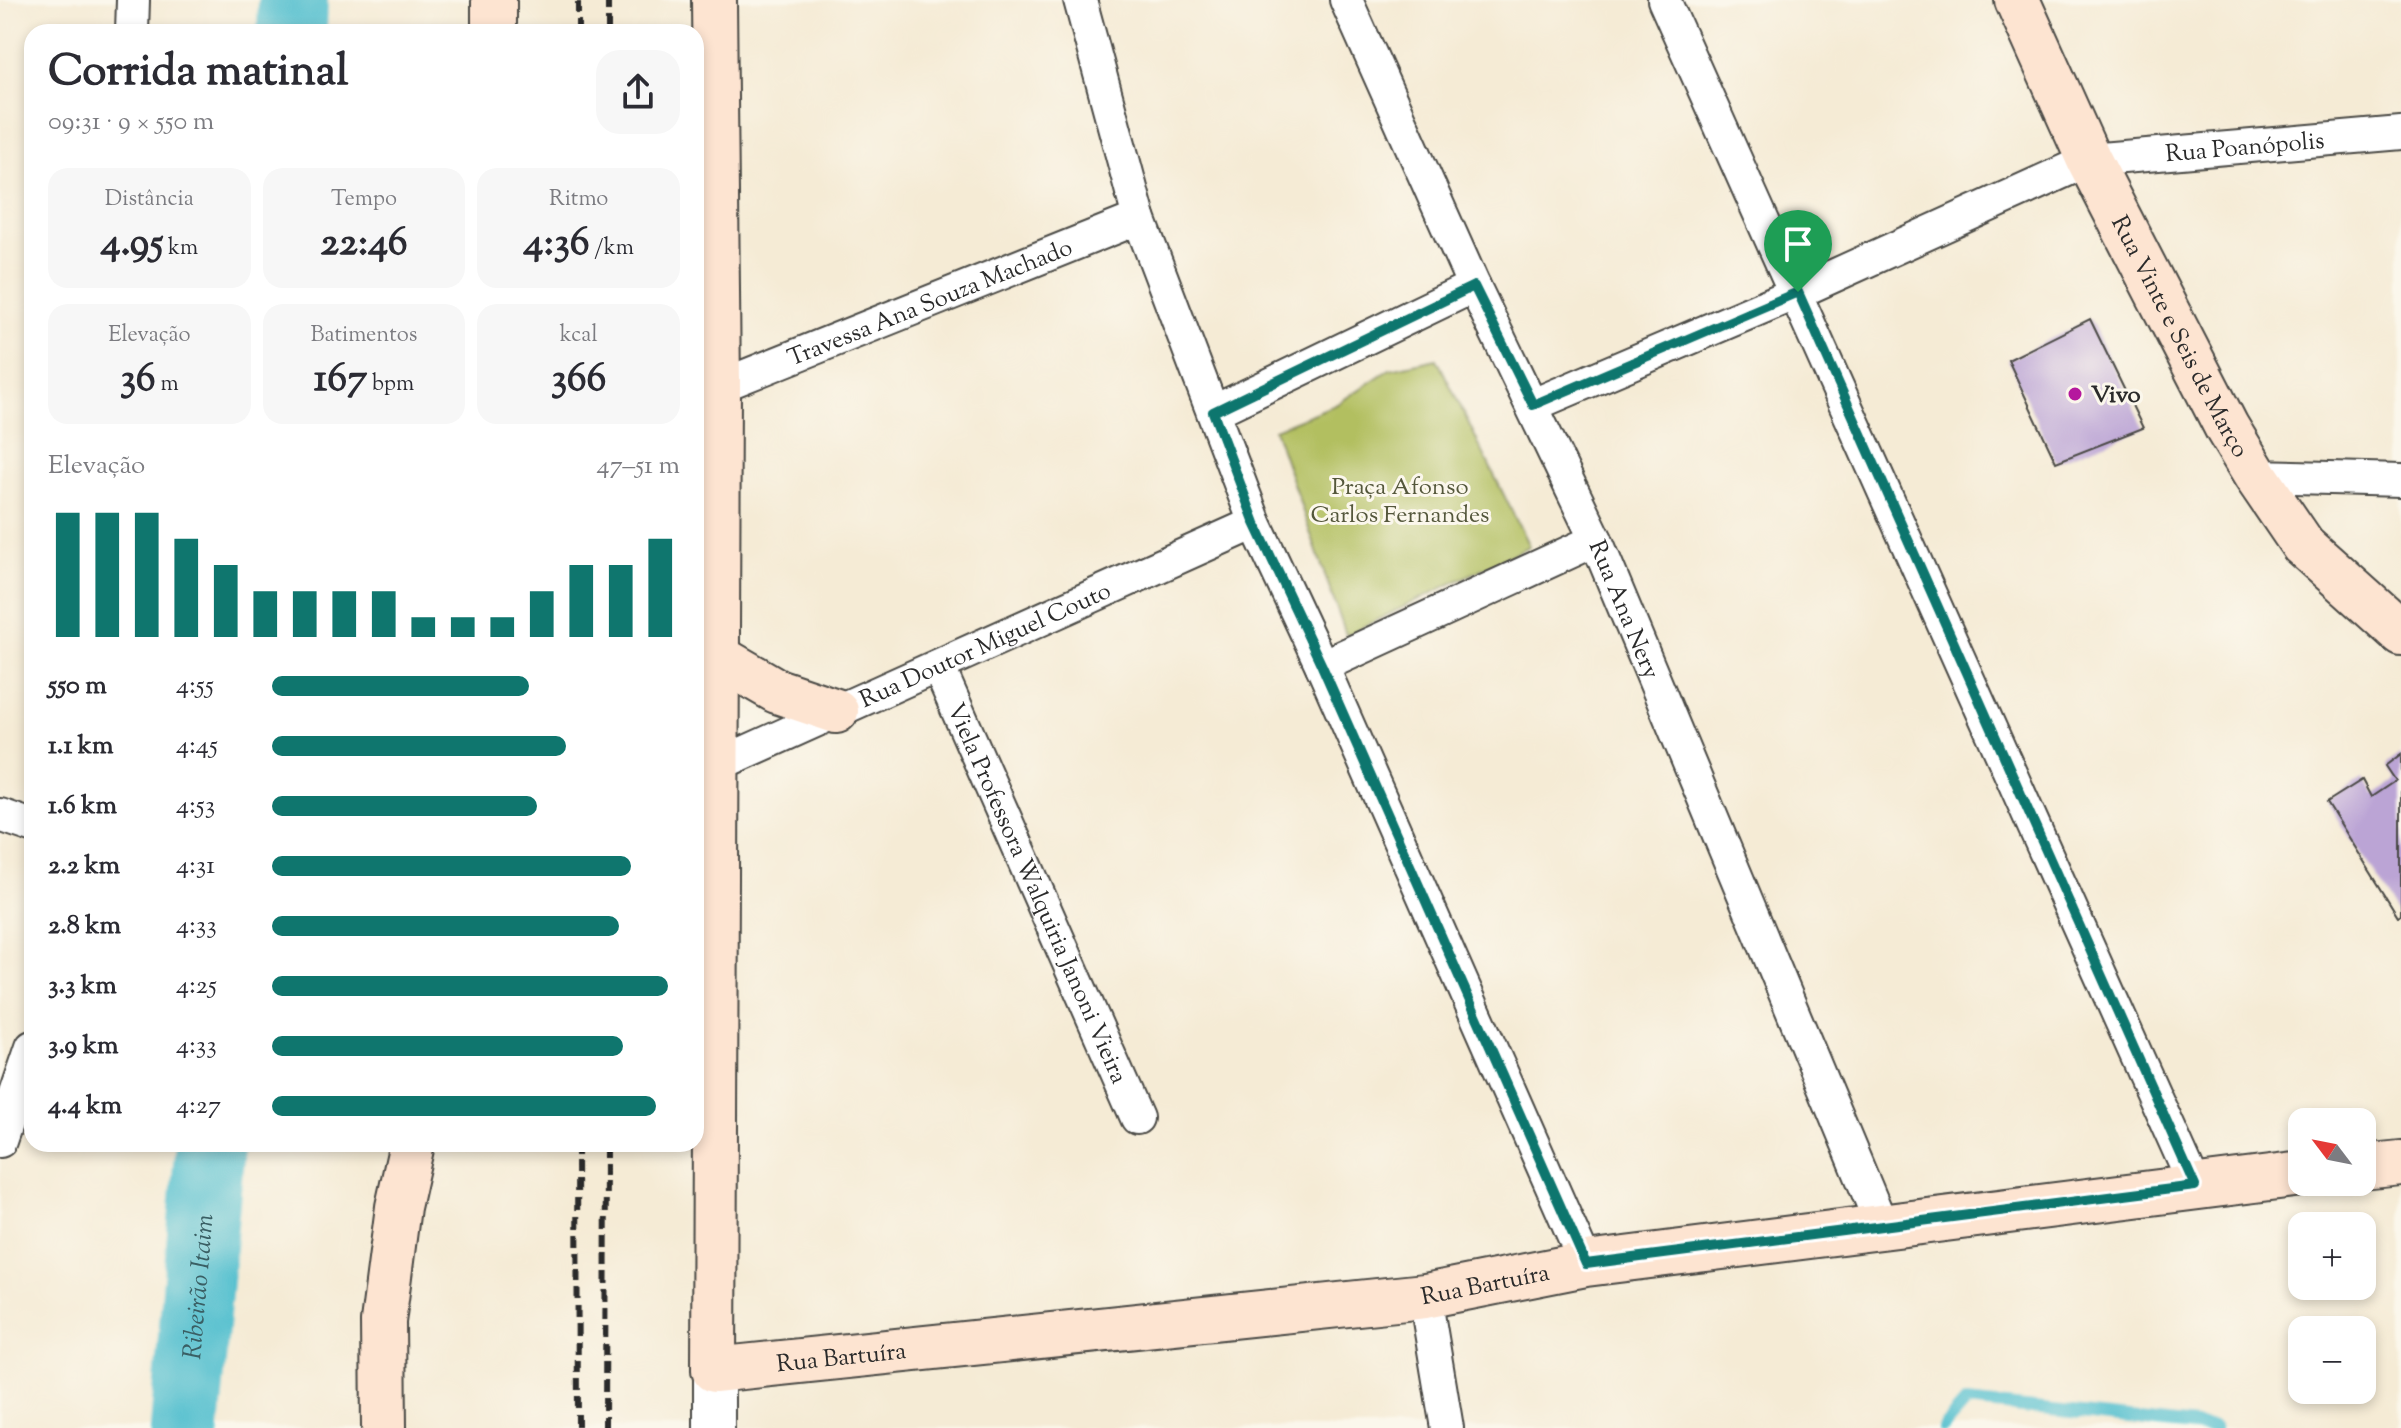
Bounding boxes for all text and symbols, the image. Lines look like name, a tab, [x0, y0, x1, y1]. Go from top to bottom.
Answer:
text: Corrida matinal	[48, 42, 348, 105]
button: share	[596, 50, 680, 134]
text: 09:31 · 9 × 550 m	[48, 104, 214, 141]
street label: Rua Poanópolis	[2164, 125, 2326, 172]
text: Distância	[105, 184, 194, 216]
text: Tempo	[331, 184, 397, 216]
text: Ritmo	[549, 184, 608, 216]
pin	[1764, 210, 1832, 292]
street label: Rua Vinte e Seis de Março	[2102, 210, 2256, 465]
text: 4.95	[100, 216, 163, 273]
text: 22:46	[320, 216, 408, 273]
text: 4:36	[523, 216, 590, 273]
icon: arrive	[1776, 222, 1820, 266]
street label: Travessa Ana Souza Machado	[783, 232, 1078, 376]
text: km	[163, 233, 198, 265]
text: /km	[590, 233, 634, 265]
text: Elevação	[108, 320, 190, 352]
text: Batimentos	[311, 320, 417, 352]
text: kcal	[560, 320, 598, 352]
text: 36	[120, 352, 156, 409]
text: 167	[314, 352, 367, 409]
text: 366	[551, 352, 606, 409]
text: m	[156, 369, 179, 401]
text: bpm	[367, 369, 414, 401]
place label: Vivo	[2091, 379, 2141, 413]
marker: Vivo	[2066, 385, 2084, 403]
text: Elevação	[48, 448, 145, 485]
text: 47–51 m	[597, 448, 680, 485]
park label: Praça Afonso Carlos Fernandes	[1311, 471, 1490, 533]
street label: Rua Ana Nery	[1579, 535, 1667, 685]
street label: Rua Doutor Miguel Couto	[855, 575, 1117, 718]
text: 550 m	[48, 668, 107, 705]
text: 4:55	[176, 668, 214, 705]
street label: Viela Professora Walquiria Janoni Vieira	[937, 698, 1135, 1089]
text: 1.1 km	[48, 728, 113, 765]
text: 4:45	[176, 728, 218, 765]
text: 1.6 km	[48, 788, 117, 825]
text: 4:53	[176, 788, 215, 825]
text: 2.2 km	[48, 848, 120, 885]
text: 4:31	[176, 848, 215, 885]
text: 2.8 km	[48, 908, 121, 945]
text: 4:33	[176, 908, 217, 945]
text: 3.3 km	[48, 968, 117, 1005]
text: 4:25	[176, 968, 217, 1005]
text: 3.9 km	[48, 1028, 118, 1065]
text: 4:33	[176, 1028, 217, 1065]
text: 4.4 km	[48, 1088, 122, 1125]
text: 4:27	[176, 1088, 221, 1125]
north arrow	[2288, 1108, 2376, 1196]
map controls	[2288, 1108, 2376, 1404]
water label: Ribeirão Itaim	[175, 1212, 225, 1361]
button: +	[2288, 1212, 2376, 1300]
street label: Rua Bartuíra	[1418, 1257, 1553, 1315]
button: −	[2288, 1316, 2376, 1404]
street label: Rua Bartuíra	[775, 1335, 908, 1382]

